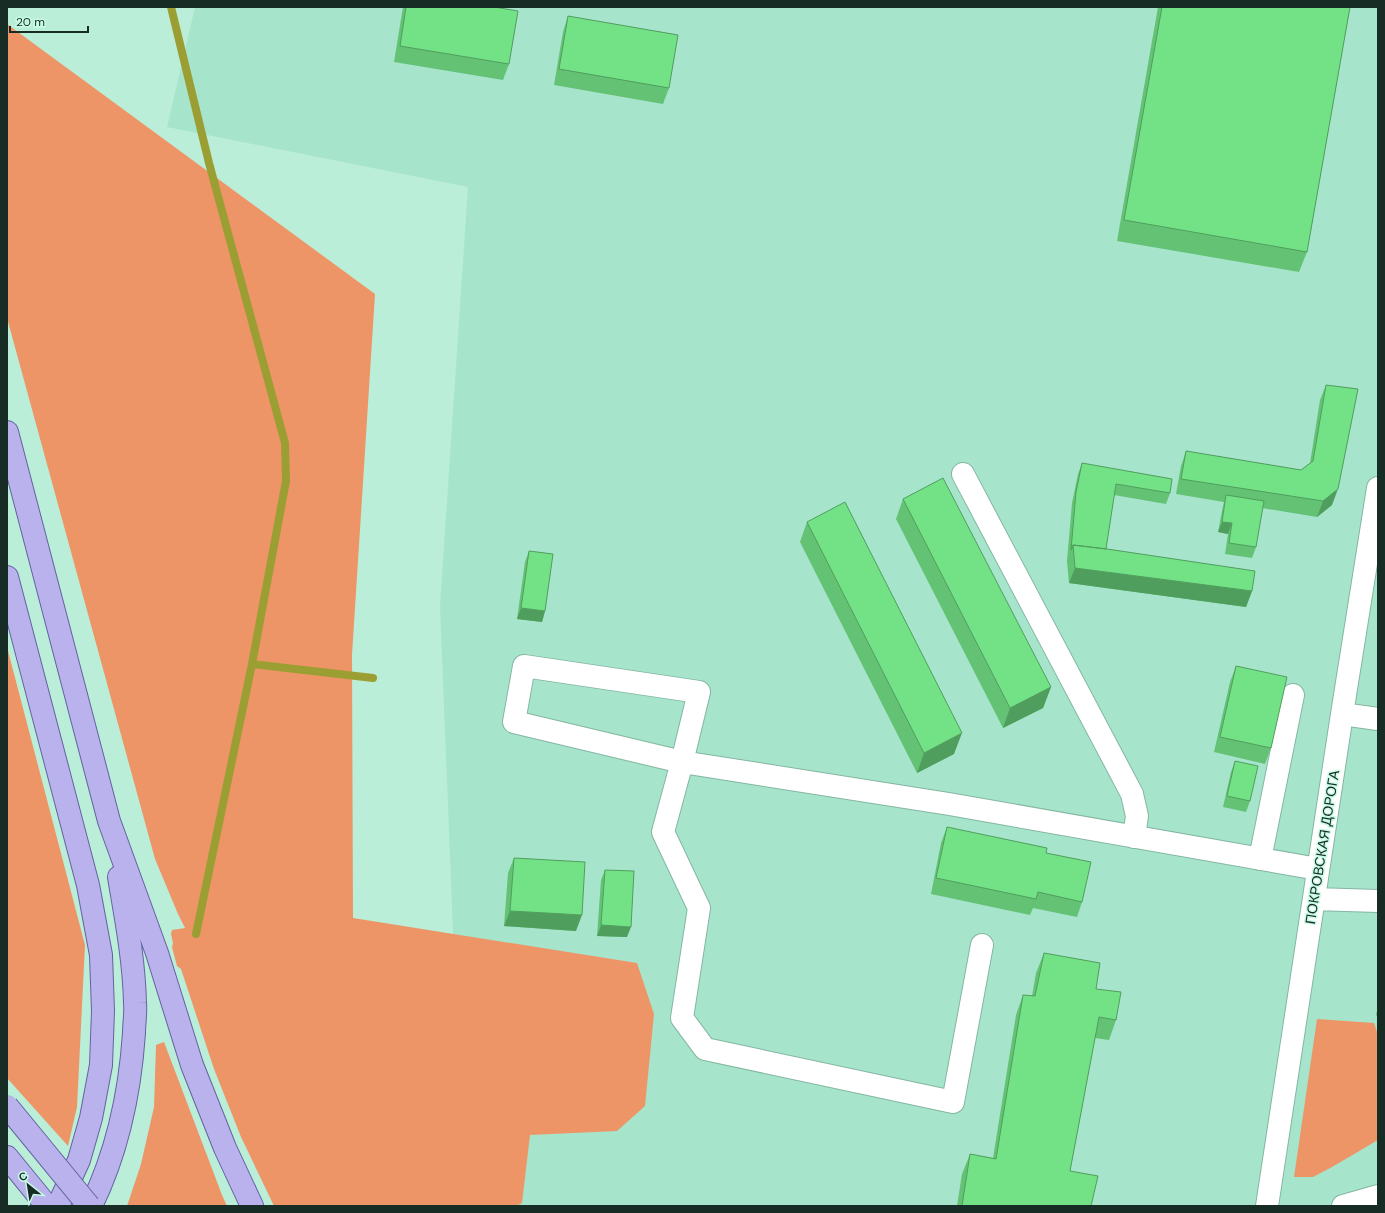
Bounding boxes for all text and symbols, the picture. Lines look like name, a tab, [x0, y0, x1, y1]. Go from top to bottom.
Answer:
scale bar	[10, 8, 88, 34]
text: 20 m	[16, 14, 45, 30]
street label: ПОКРОВСКАЯ ДОРОГА	[1301, 768, 1343, 925]
north arrow	[8, 1165, 48, 1205]
text: С	[16, 1168, 30, 1184]

